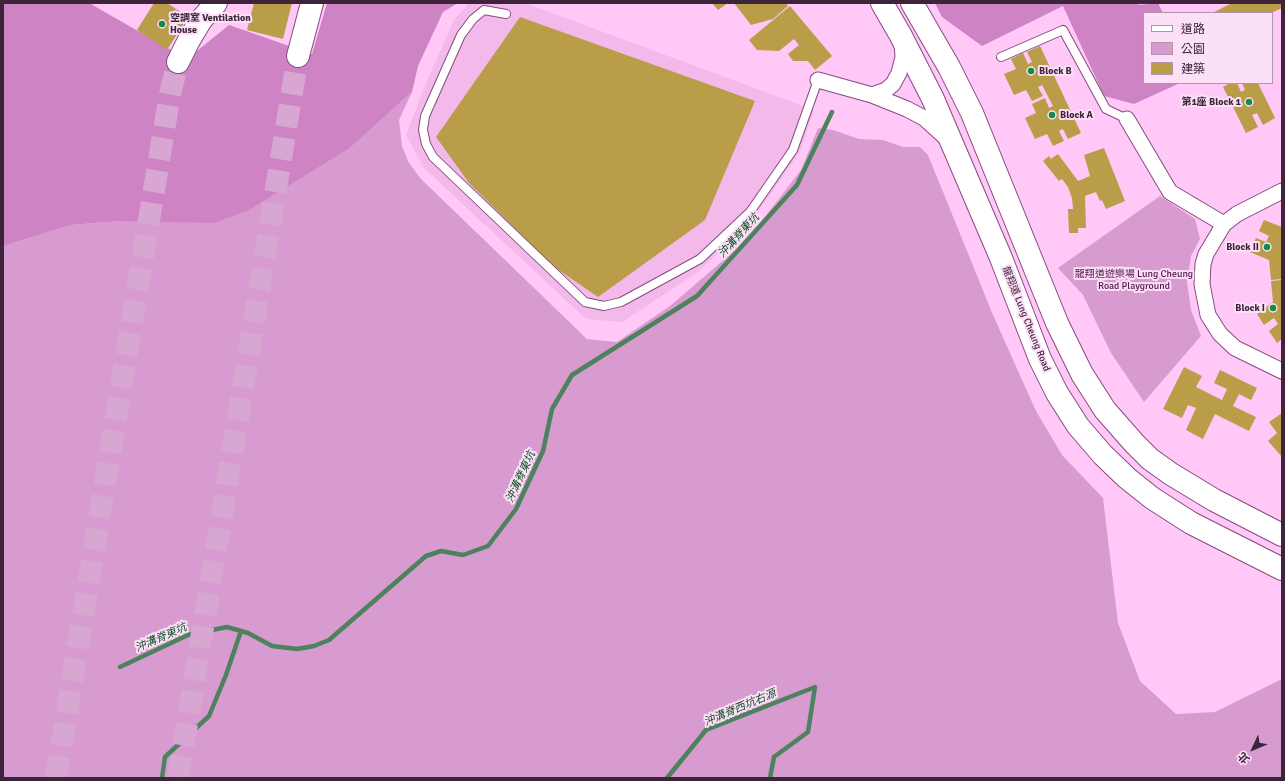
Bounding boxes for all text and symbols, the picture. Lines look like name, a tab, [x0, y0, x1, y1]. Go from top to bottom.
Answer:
place label: 空調室 Ventilation House	[170, 12, 251, 36]
legend	[1143, 12, 1273, 84]
marker: 空調室 Ventilation House	[157, 19, 167, 29]
text: 道路	[1181, 22, 1205, 37]
text: 公園	[1181, 42, 1205, 57]
text: 建築	[1181, 62, 1205, 77]
place label: Block B	[1039, 65, 1072, 77]
marker: Block B	[1026, 66, 1036, 76]
place label: 第1座 Block 1	[1181, 96, 1241, 108]
marker: 第1座 Block 1	[1244, 97, 1254, 107]
place label: Block A	[1060, 109, 1093, 121]
marker: Block A	[1047, 110, 1057, 120]
water label: 沖溝脊東坑	[716, 211, 762, 261]
place label: Block II	[1226, 241, 1259, 253]
marker: Block II	[1262, 242, 1272, 252]
street label: 龍翔道 Lung Cheung Road	[999, 265, 1053, 373]
park label: 龍翔道遊樂場 Lung Cheung Road Playground	[1075, 268, 1193, 292]
place label: Block I	[1235, 302, 1265, 314]
marker: Block I	[1268, 303, 1278, 313]
water label: 沖溝脊東坑	[503, 449, 539, 505]
water label: 沖溝脊東坑	[133, 621, 189, 655]
water label: 沖溝脊西坑右源	[702, 687, 778, 729]
north arrow	[1233, 729, 1273, 769]
text: 北	[1236, 749, 1253, 766]

